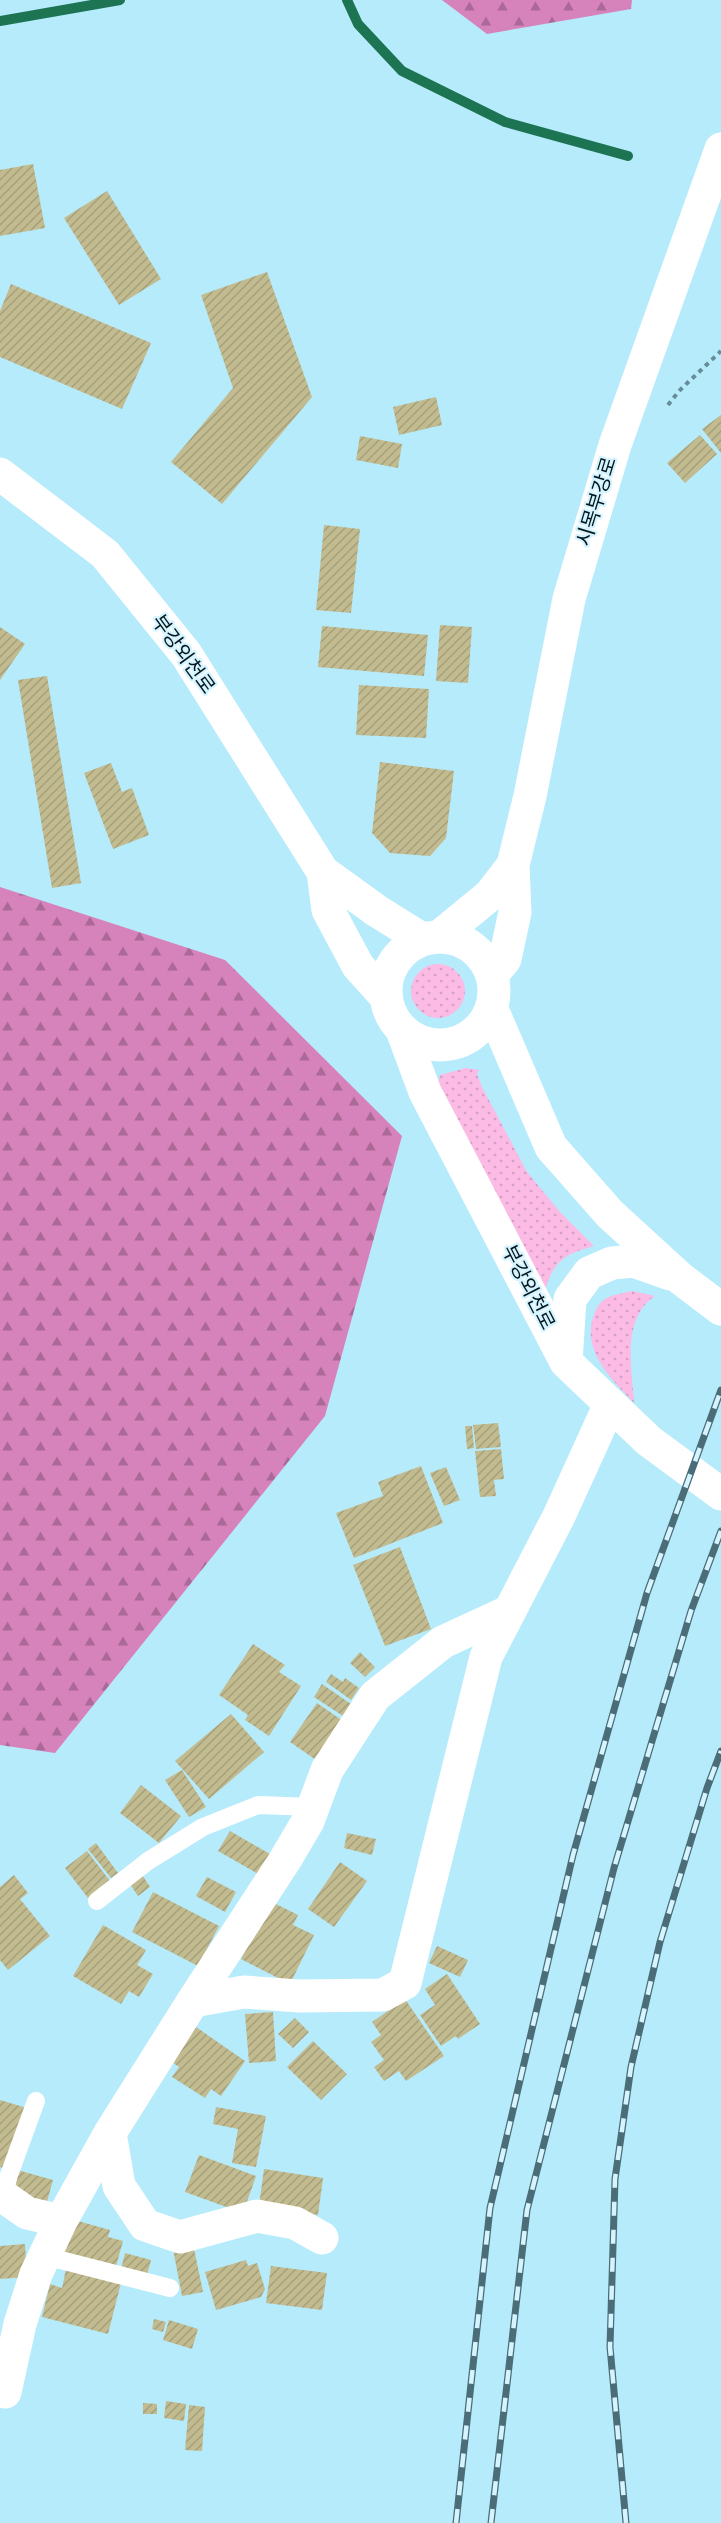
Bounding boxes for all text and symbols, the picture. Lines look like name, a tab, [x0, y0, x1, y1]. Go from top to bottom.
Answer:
street label: 시목부강로	[572, 454, 624, 550]
street label: 부강외천로	[144, 610, 220, 700]
street label: 부강외천로	[495, 1241, 559, 1335]

